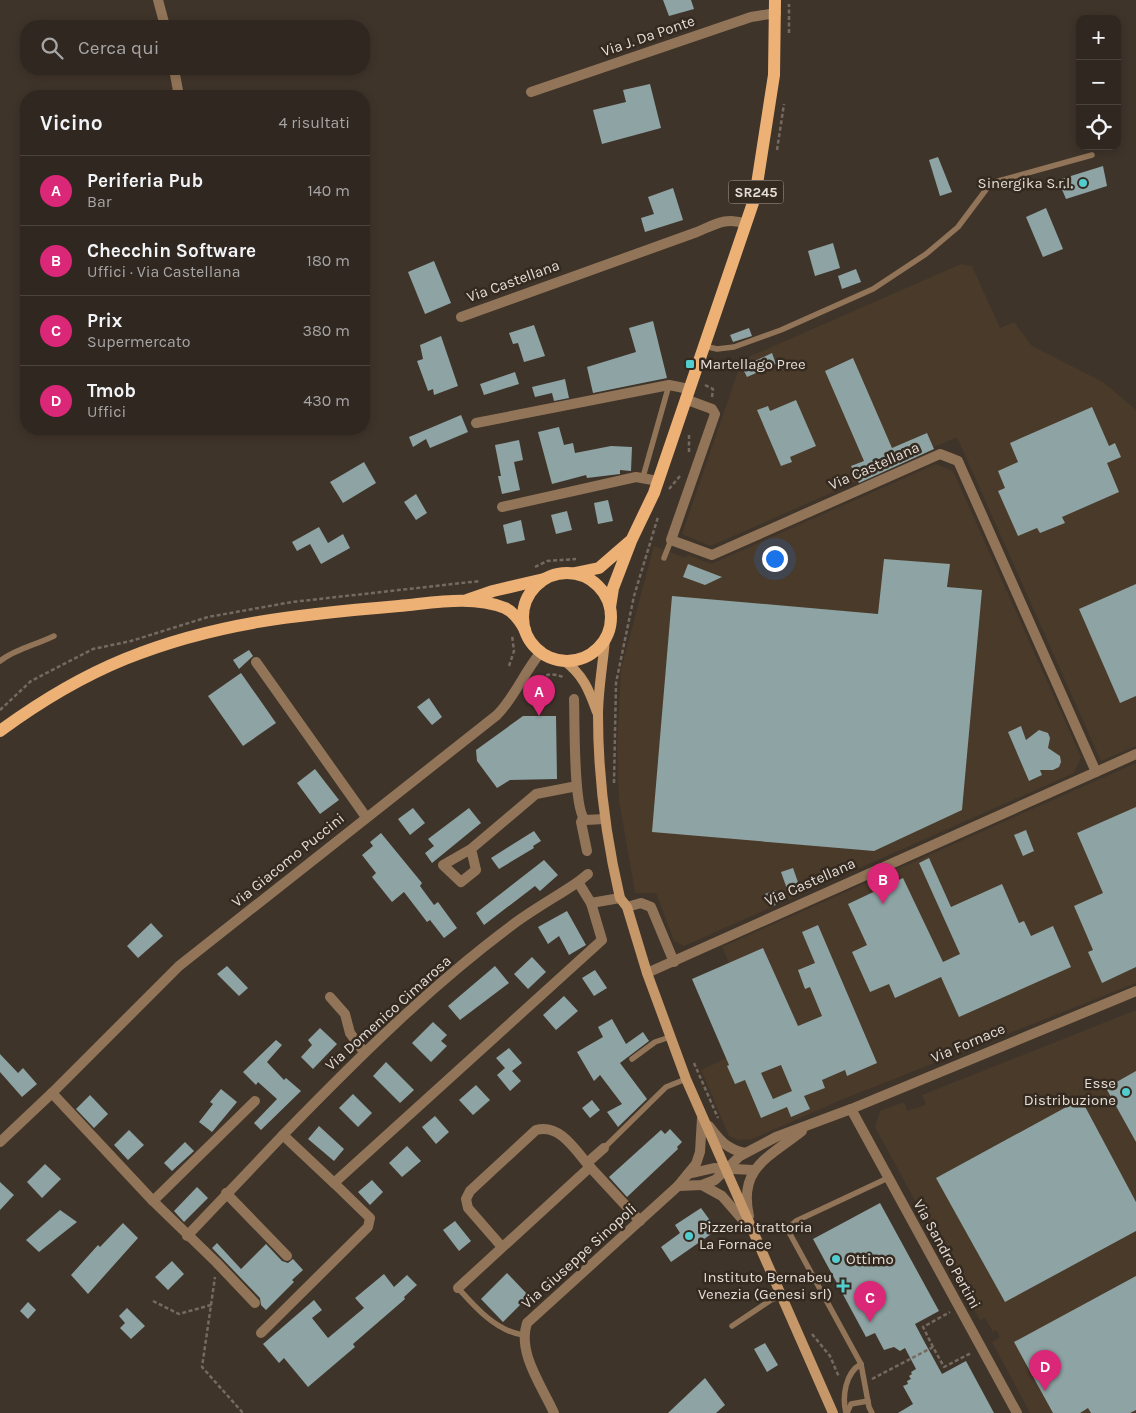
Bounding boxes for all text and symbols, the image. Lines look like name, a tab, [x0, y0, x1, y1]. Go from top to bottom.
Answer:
street label: Via J. Da Ponte	[599, 12, 697, 60]
map controls	[1076, 15, 1121, 150]
button: +	[1076, 15, 1121, 60]
search box	[20, 20, 370, 75]
icon: search	[38, 34, 66, 62]
text: Cerca qui	[78, 37, 159, 59]
button: −	[1076, 60, 1121, 105]
button: locate	[1076, 105, 1121, 150]
text: Vicino	[40, 111, 103, 135]
text: 4 risultati	[279, 113, 350, 132]
text: Periferia Pub	[87, 170, 203, 192]
place label: Sinergika S.r.l.	[978, 174, 1073, 192]
marker: Sinergika S.r.l.	[1077, 177, 1089, 189]
road number: SR245	[728, 180, 784, 203]
text: A	[51, 181, 61, 200]
text: 140 m	[308, 181, 350, 200]
text: Bar	[87, 192, 112, 211]
text: Checchin Software	[87, 240, 256, 262]
text: B	[51, 251, 61, 270]
text: 180 m	[307, 251, 350, 270]
street label: Via Castellana	[464, 256, 562, 306]
text: Uffici · Via Castellana	[87, 262, 241, 281]
text: Prix	[87, 310, 122, 332]
text: C	[51, 321, 61, 340]
text: 380 m	[302, 321, 350, 340]
text: Supermercato	[87, 332, 191, 351]
place label: Martellago Pree	[700, 355, 806, 373]
marker: Martellago Pree	[684, 358, 696, 370]
text: Tmob	[87, 380, 136, 402]
text: D	[51, 391, 61, 410]
text: 430 m	[303, 391, 350, 410]
text: Uffici	[87, 402, 126, 421]
street label: Via Castellana	[826, 438, 922, 494]
your location	[762, 546, 788, 572]
pin: A	[523, 675, 555, 716]
street label: Via Giacomo Puccini	[228, 809, 348, 911]
street label: Via Castellana	[762, 854, 858, 910]
pin: B	[867, 863, 899, 904]
street label: Via Domenico Cimarosa	[321, 952, 455, 1074]
street label: Via Fornace	[928, 1019, 1008, 1067]
place label: Esse Distribuzione	[1024, 1074, 1116, 1109]
marker: Esse Distribuzione	[1120, 1086, 1132, 1098]
street label: Via Sandro Pertini	[909, 1196, 985, 1312]
street label: Via Giuseppe Sinopoli	[518, 1200, 640, 1312]
place label: Pizzeria trattoria La Fornace	[699, 1218, 812, 1253]
marker: Pizzeria trattoria La Fornace	[683, 1230, 695, 1242]
place label: Ottimo	[846, 1250, 894, 1268]
marker: Ottimo	[830, 1253, 842, 1265]
place label: Instituto Bernabeu Venezia (Genesi srl)	[698, 1268, 832, 1303]
marker: Instituto Bernabeu Venezia (Genesi srl)	[836, 1279, 850, 1293]
pin: C	[854, 1281, 886, 1322]
pin: D	[1029, 1350, 1061, 1391]

